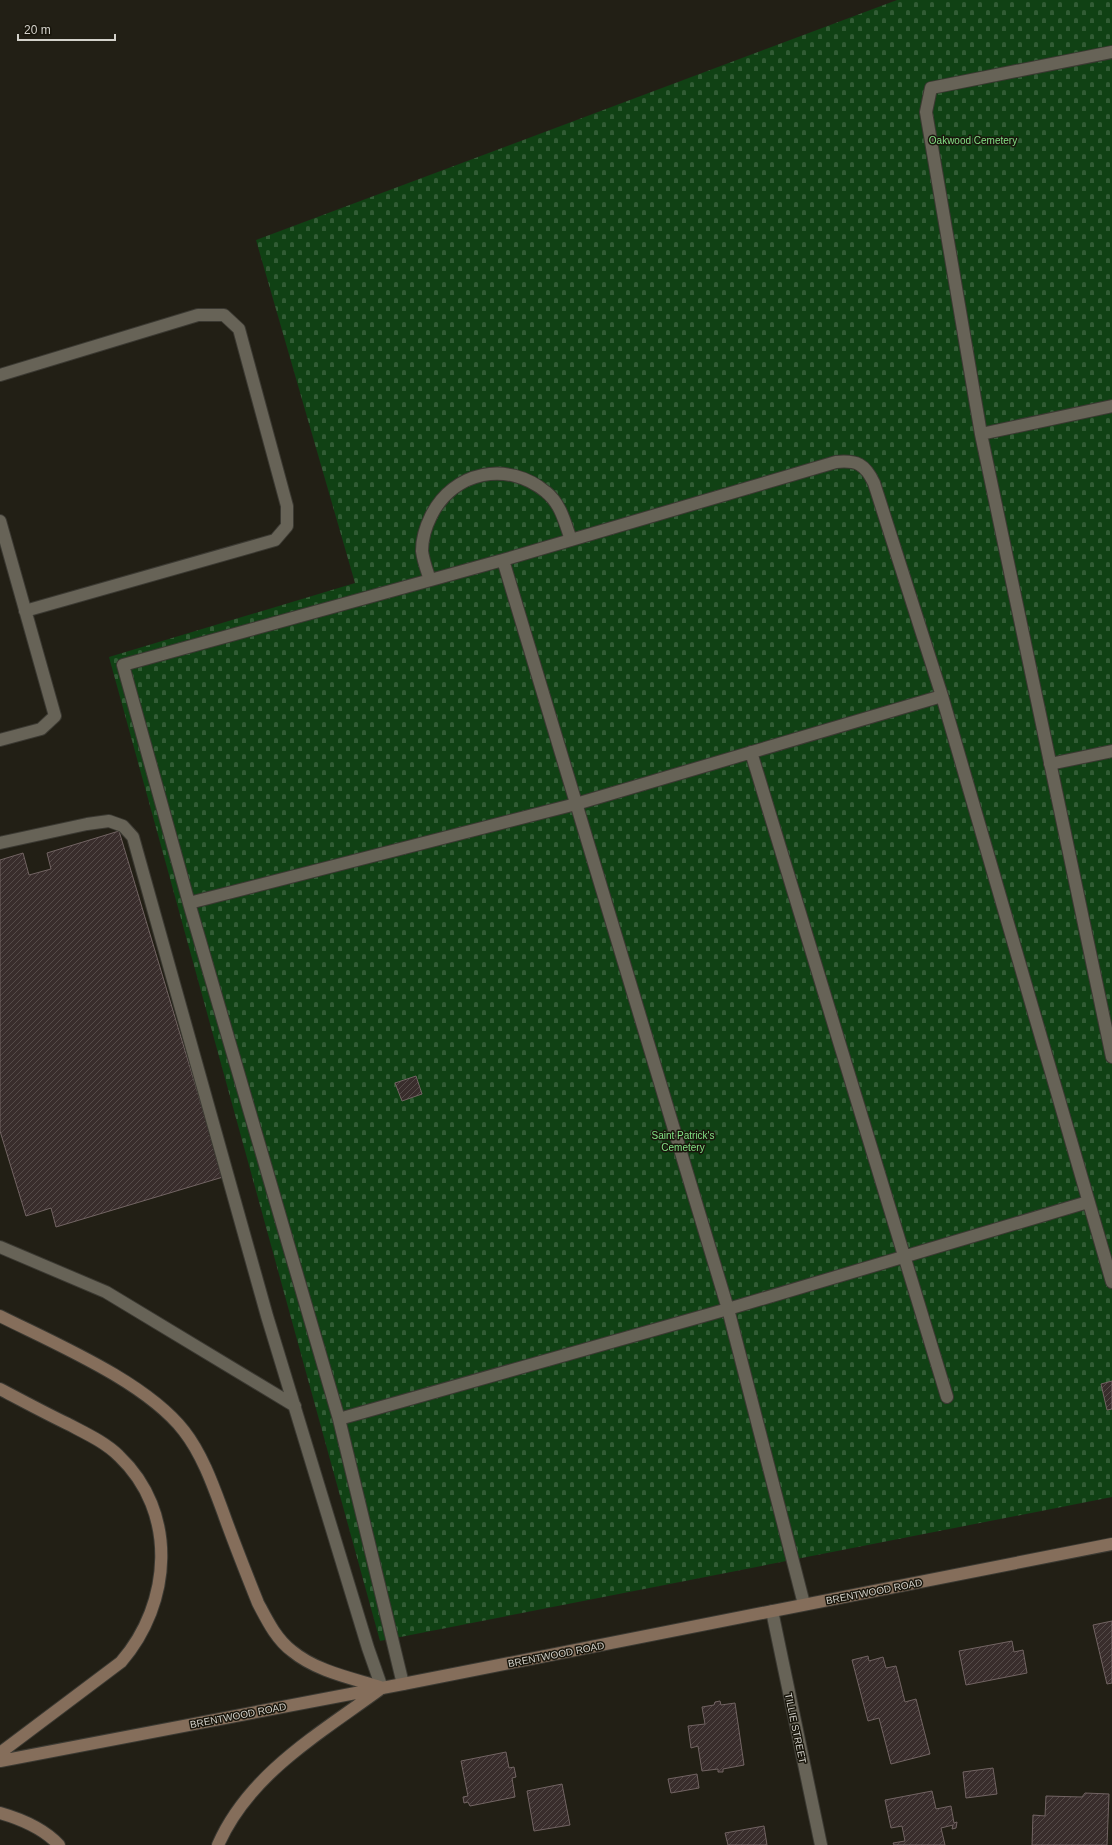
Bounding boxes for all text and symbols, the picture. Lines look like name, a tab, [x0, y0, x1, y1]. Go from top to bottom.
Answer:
scale bar	[18, 16, 115, 42]
text: 20 m	[24, 23, 51, 37]
park label: Oakwood Cemetery	[929, 135, 1017, 146]
park label: Saint Patrick's Cemetery	[651, 1130, 715, 1153]
street label: BRENTWOOD ROAD	[825, 1577, 923, 1606]
street label: BRENTWOOD ROAD	[507, 1640, 605, 1669]
street label: TILLIE STREET	[783, 1692, 808, 1764]
street label: BRENTWOOD ROAD	[189, 1701, 287, 1730]

